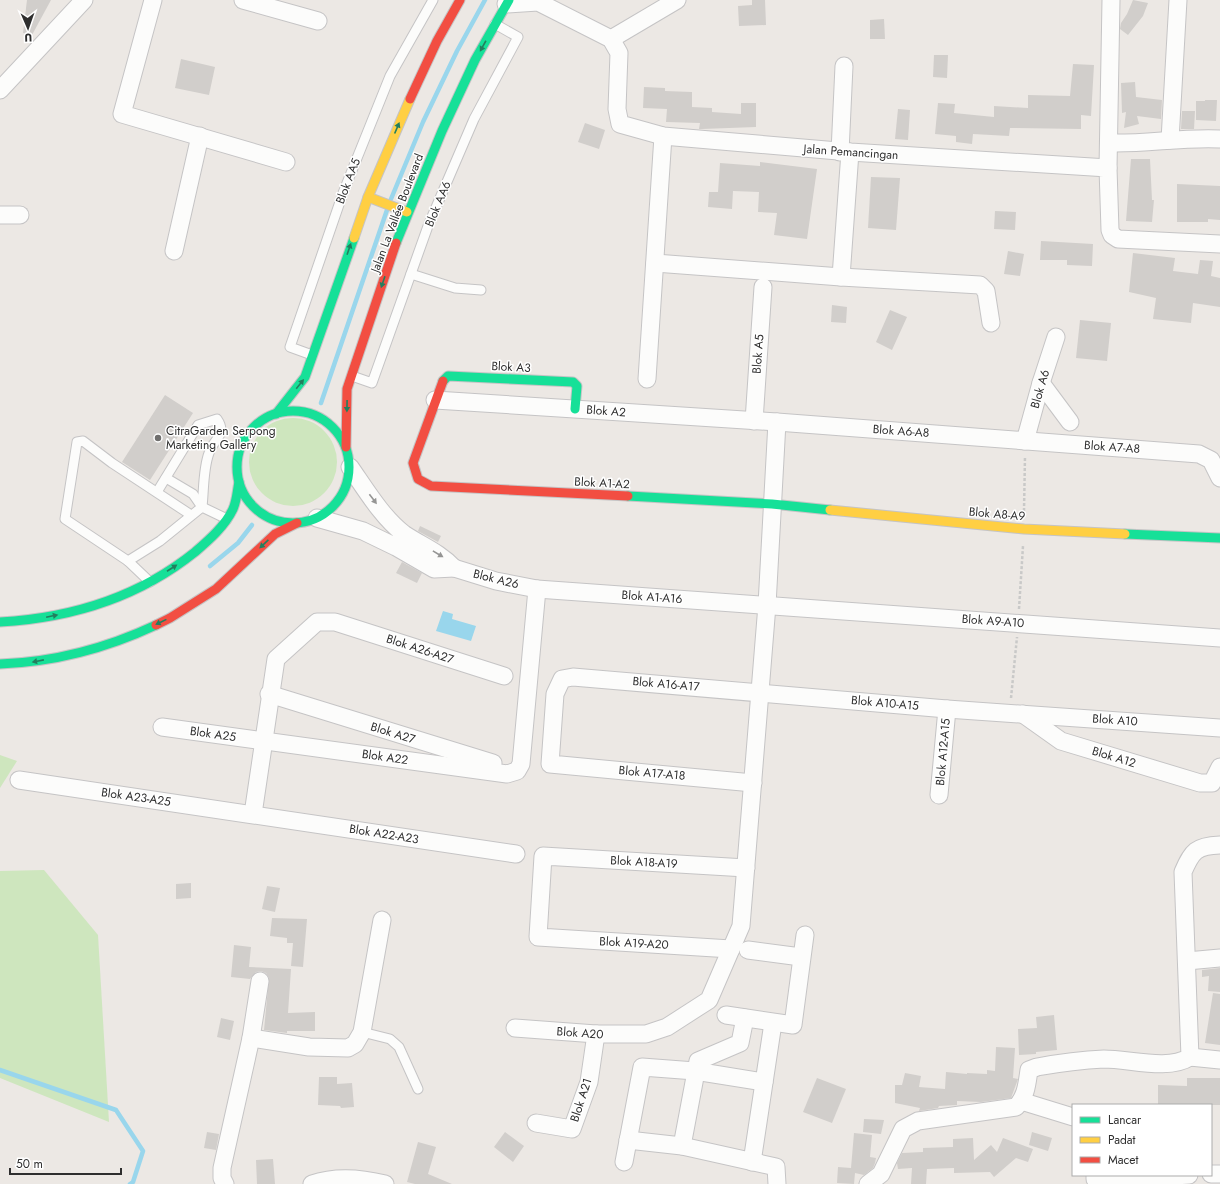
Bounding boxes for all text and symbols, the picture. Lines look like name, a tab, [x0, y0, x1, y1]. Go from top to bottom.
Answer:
north arrow	[8, 8, 48, 48]
text: U	[24, 30, 32, 46]
one-way arrow	[480, 40, 486, 52]
one-way arrow	[394, 122, 400, 134]
street label: Jalan Pemancingan	[801, 140, 899, 164]
street label: Jalan La Vallée Boulevard	[365, 151, 428, 277]
street label: Blok AA5	[331, 155, 365, 207]
street label: Blok AA6	[420, 178, 456, 230]
one-way arrow	[346, 242, 352, 254]
one-way arrow	[380, 276, 386, 288]
street label: Blok A5	[748, 333, 768, 374]
street label: Blok A3	[491, 357, 532, 377]
street label: Blok A6	[1026, 367, 1054, 411]
one-way arrow	[296, 378, 304, 389]
one-way arrow	[344, 400, 350, 413]
street label: Blok A2	[586, 401, 627, 421]
street label: Blok A6-A8	[872, 420, 930, 442]
place label: CitraGarden Serpong Marketing Gallery	[166, 422, 276, 454]
marker: CitraGarden Serpong Marketing Gallery	[153, 433, 163, 443]
street label: Blok A7-A8	[1083, 436, 1141, 458]
street label: Blok A1-A2	[574, 473, 630, 493]
one-way arrow	[369, 493, 377, 504]
street label: Blok A8-A9	[968, 503, 1026, 525]
one-way arrow	[259, 539, 269, 549]
one-way arrow	[432, 550, 444, 557]
one-way arrow	[166, 564, 178, 571]
street label: Blok A26	[471, 565, 521, 593]
street label: Blok A1-A16	[621, 586, 683, 608]
street label: Blok A9-A10	[961, 610, 1025, 632]
one-way arrow	[46, 613, 59, 619]
one-way arrow	[156, 619, 167, 625]
street label: Blok A26-A27	[384, 630, 457, 669]
one-way arrow	[32, 659, 44, 665]
street label: Blok A16-A17	[632, 672, 701, 696]
street label: Blok A10-A15	[850, 691, 920, 715]
street label: Blok A10	[1092, 709, 1138, 731]
street label: Blok A12-A15	[931, 717, 955, 786]
street label: Blok A27	[368, 718, 418, 749]
street label: Blok A25	[189, 722, 237, 746]
street label: Blok A12	[1090, 742, 1138, 772]
street label: Blok A22	[361, 745, 409, 769]
street label: Blok A17-A18	[618, 761, 686, 785]
street label: Blok A23-A25	[100, 783, 172, 811]
street label: Blok A22-A23	[348, 820, 421, 848]
street label: Blok A18-A19	[610, 851, 678, 873]
street label: Blok A19-A20	[599, 932, 669, 954]
street label: Blok A20	[556, 1022, 604, 1044]
street label: Blok A21	[565, 1076, 597, 1124]
legend	[1072, 1104, 1212, 1176]
text: Lancar	[1108, 1111, 1142, 1129]
text: Padat	[1108, 1131, 1136, 1149]
scale bar	[10, 1150, 121, 1176]
text: Macet	[1108, 1151, 1138, 1169]
text: 50 m	[16, 1155, 43, 1173]

